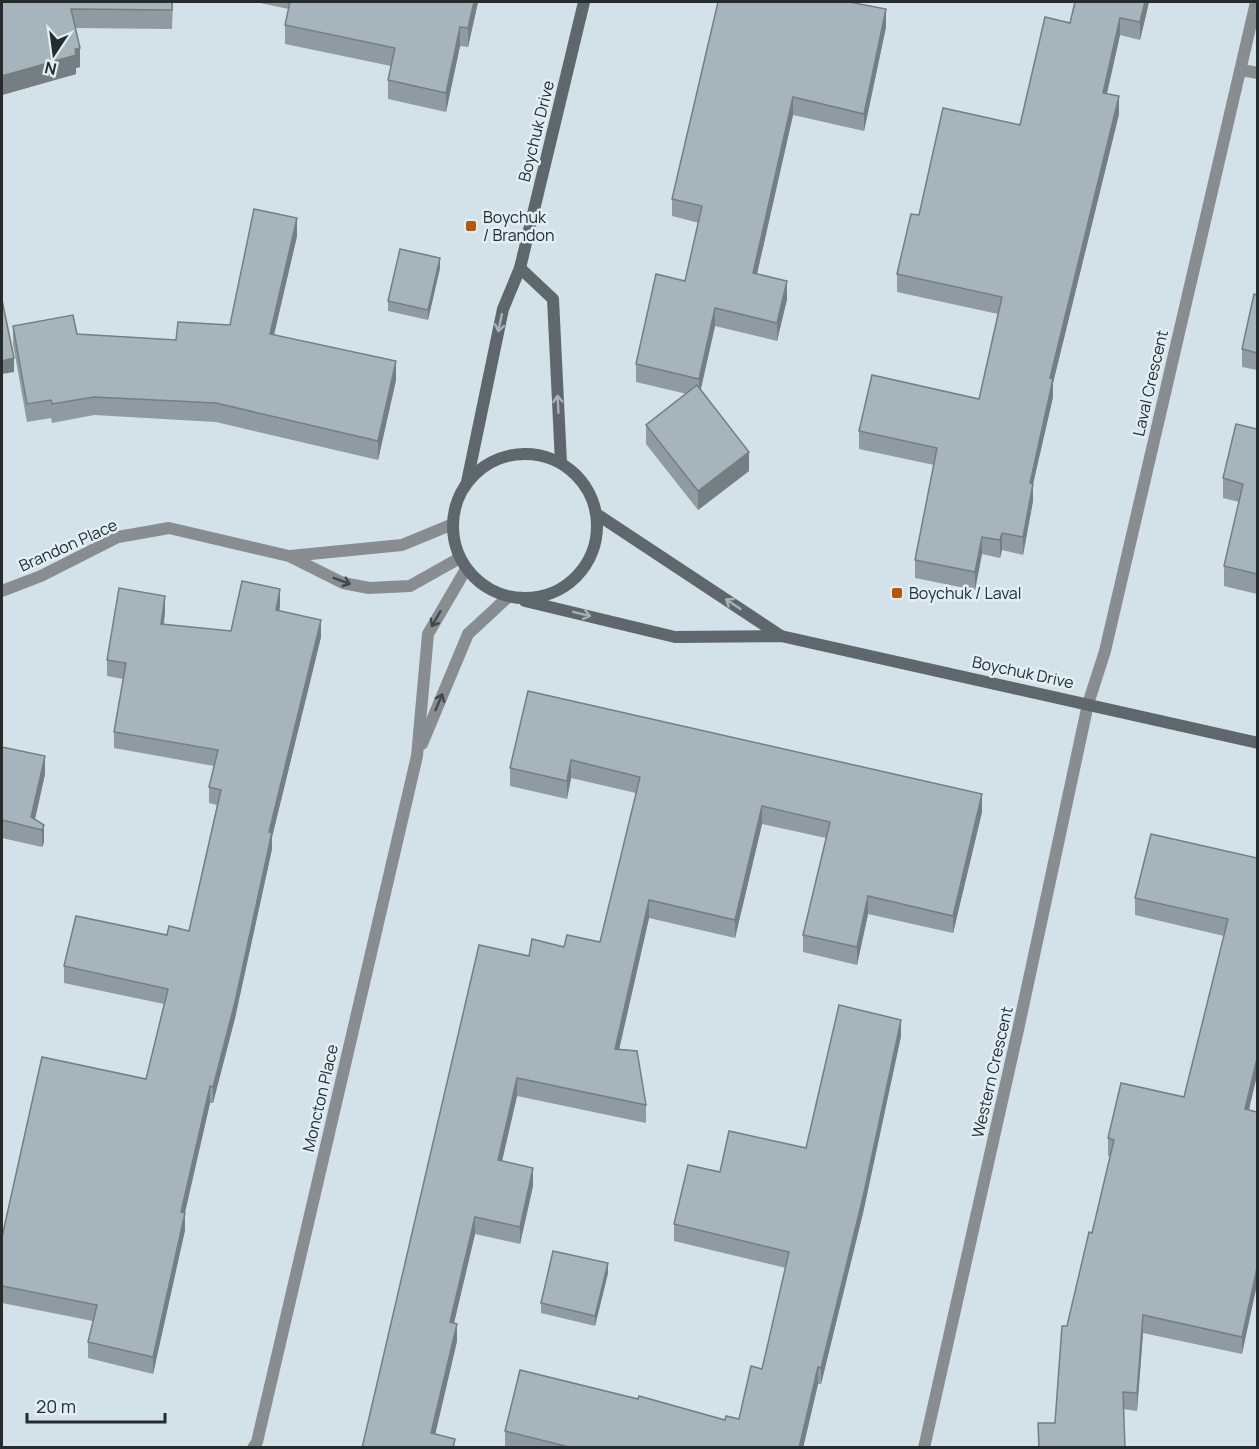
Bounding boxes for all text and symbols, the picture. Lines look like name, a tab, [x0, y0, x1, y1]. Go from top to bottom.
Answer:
north arrow	[24, 24, 84, 84]
text: N	[43, 57, 59, 81]
street label: Boychuk Drive	[513, 78, 559, 184]
place label: Boychuk / Brandon	[483, 206, 554, 246]
marker: Boychuk / Brandon	[464, 219, 478, 233]
one-way arrow	[494, 313, 505, 332]
street label: Laval Crescent	[1127, 328, 1173, 438]
one-way arrow	[553, 395, 564, 415]
street label: Brandon Place	[15, 513, 121, 577]
one-way arrow	[332, 577, 351, 588]
place label: Boychuk / Laval	[909, 582, 1021, 604]
marker: Boychuk / Laval	[890, 586, 904, 600]
one-way arrow	[724, 597, 741, 610]
one-way arrow	[572, 609, 591, 621]
one-way arrow	[430, 610, 442, 627]
street label: Boychuk Drive	[970, 650, 1076, 694]
one-way arrow	[434, 693, 445, 712]
street label: Western Crescent	[966, 1004, 1018, 1140]
street label: Moncton Place	[297, 1042, 343, 1154]
scale bar	[27, 1386, 165, 1424]
text: 20 m	[36, 1394, 76, 1418]

